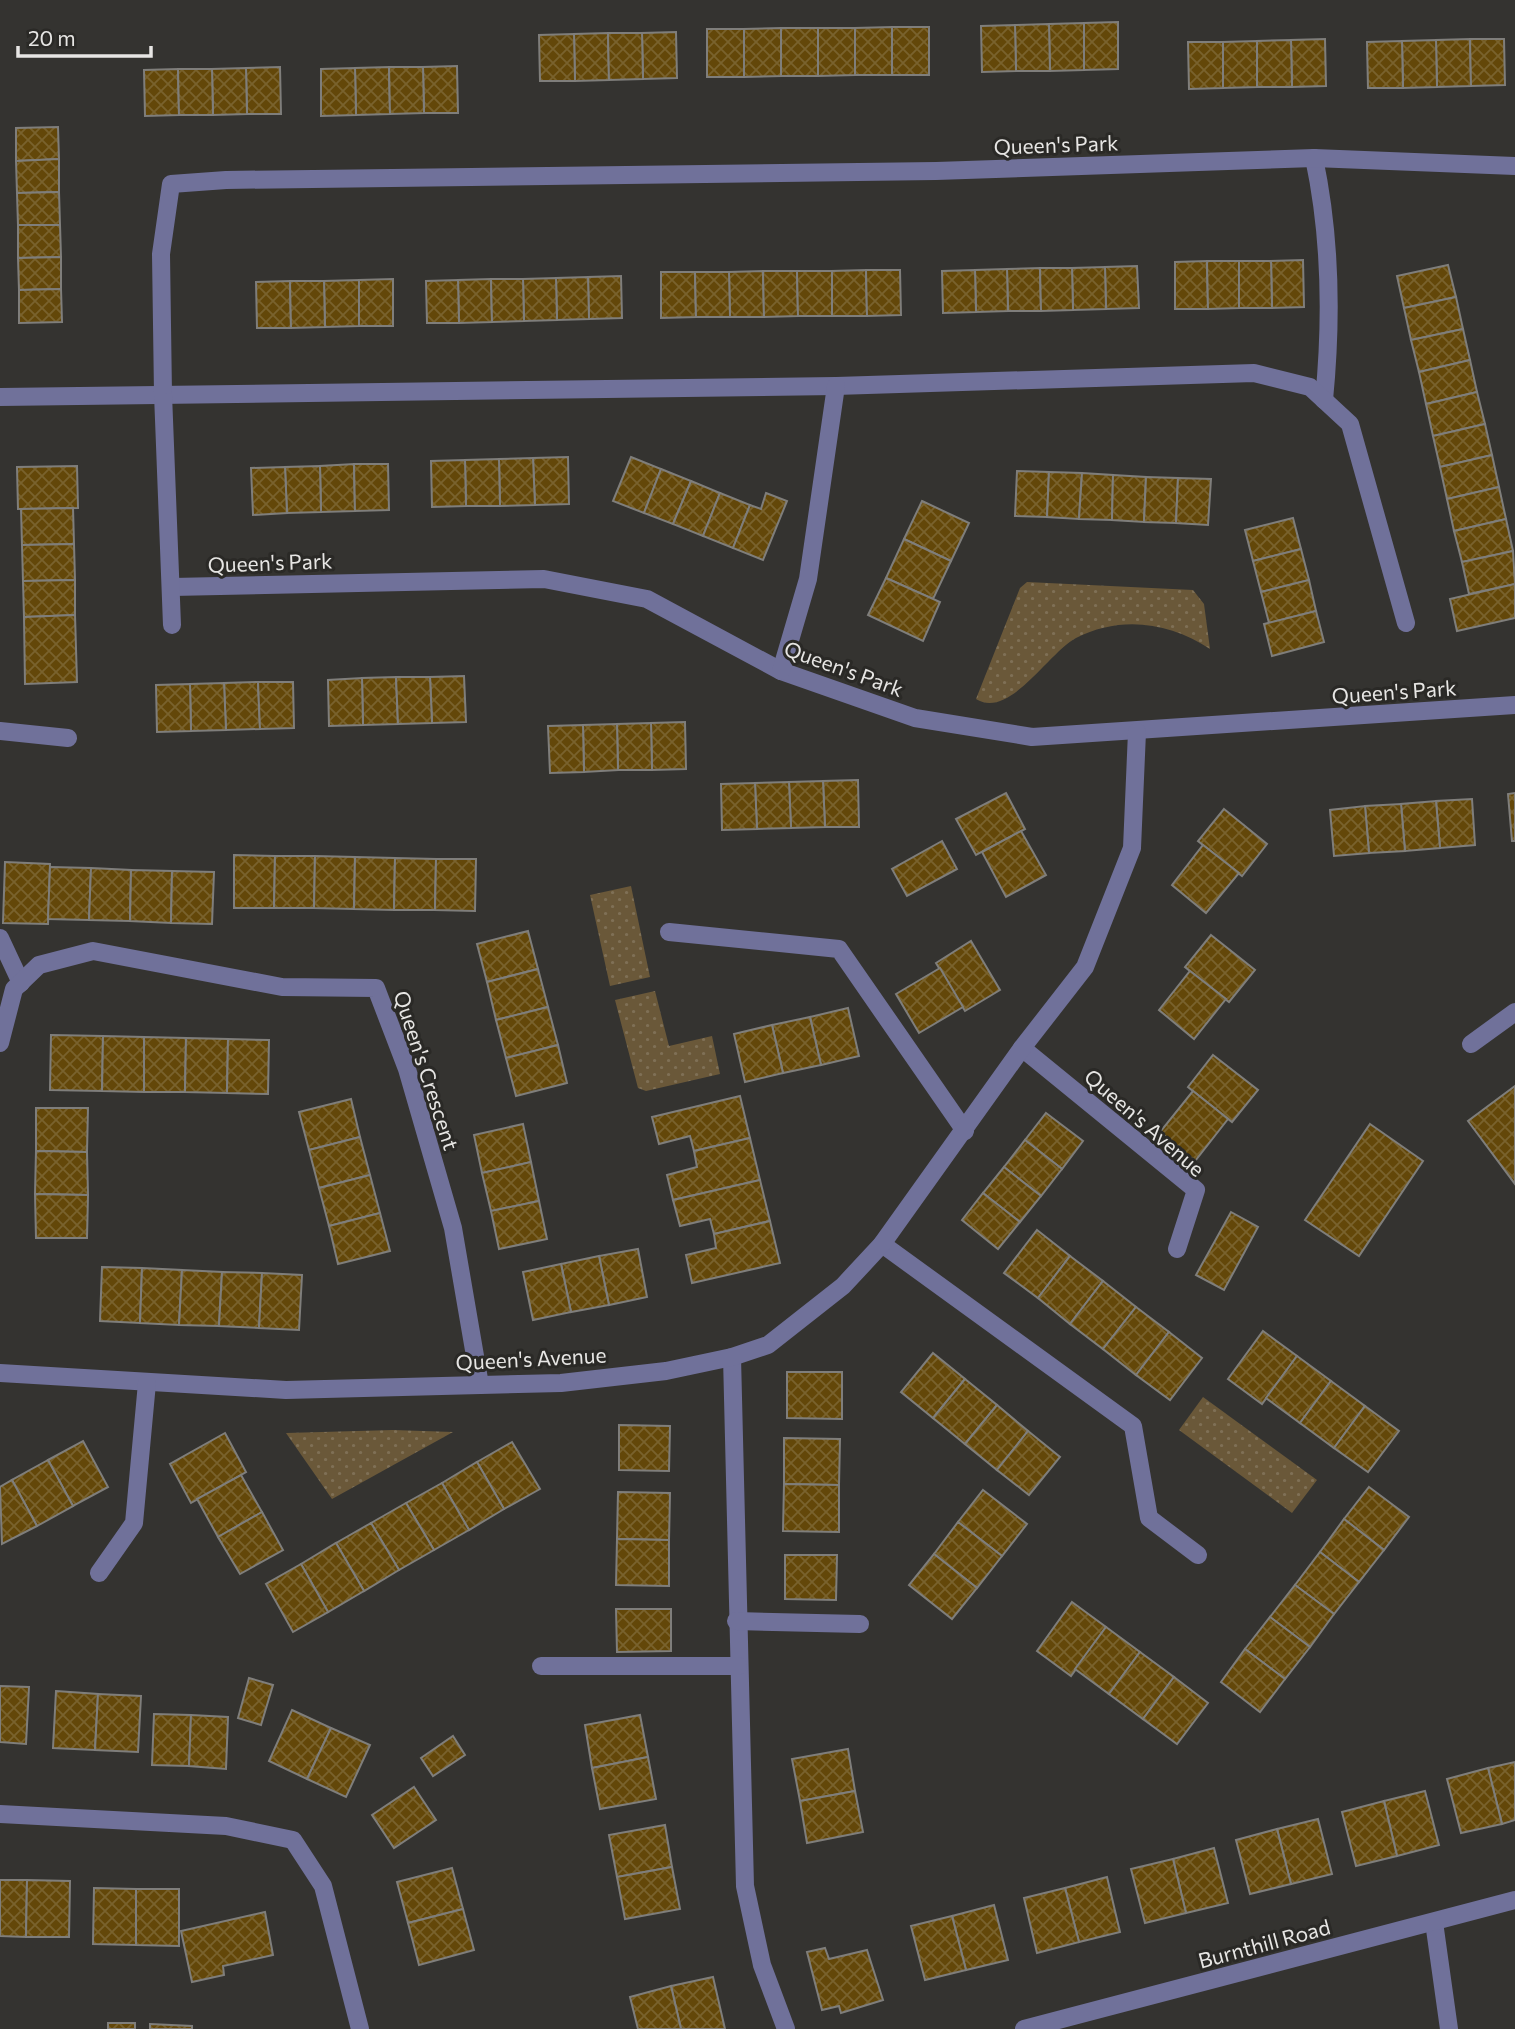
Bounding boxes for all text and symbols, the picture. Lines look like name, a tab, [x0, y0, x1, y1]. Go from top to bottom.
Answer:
scale bar	[18, 14, 150, 58]
text: 20 m	[28, 25, 76, 50]
street label: Queen's Park	[993, 129, 1119, 159]
street label: Queen's Park	[207, 547, 333, 577]
street label: Queen's Park	[781, 635, 907, 701]
street label: Queen's Park	[1331, 674, 1457, 708]
street label: Queen's Crescent	[389, 987, 465, 1153]
street label: Queen's Avenue	[1080, 1063, 1210, 1181]
street label: Queen's Avenue	[455, 1342, 607, 1374]
street label: Burnthill Road	[1195, 1913, 1333, 1973]

